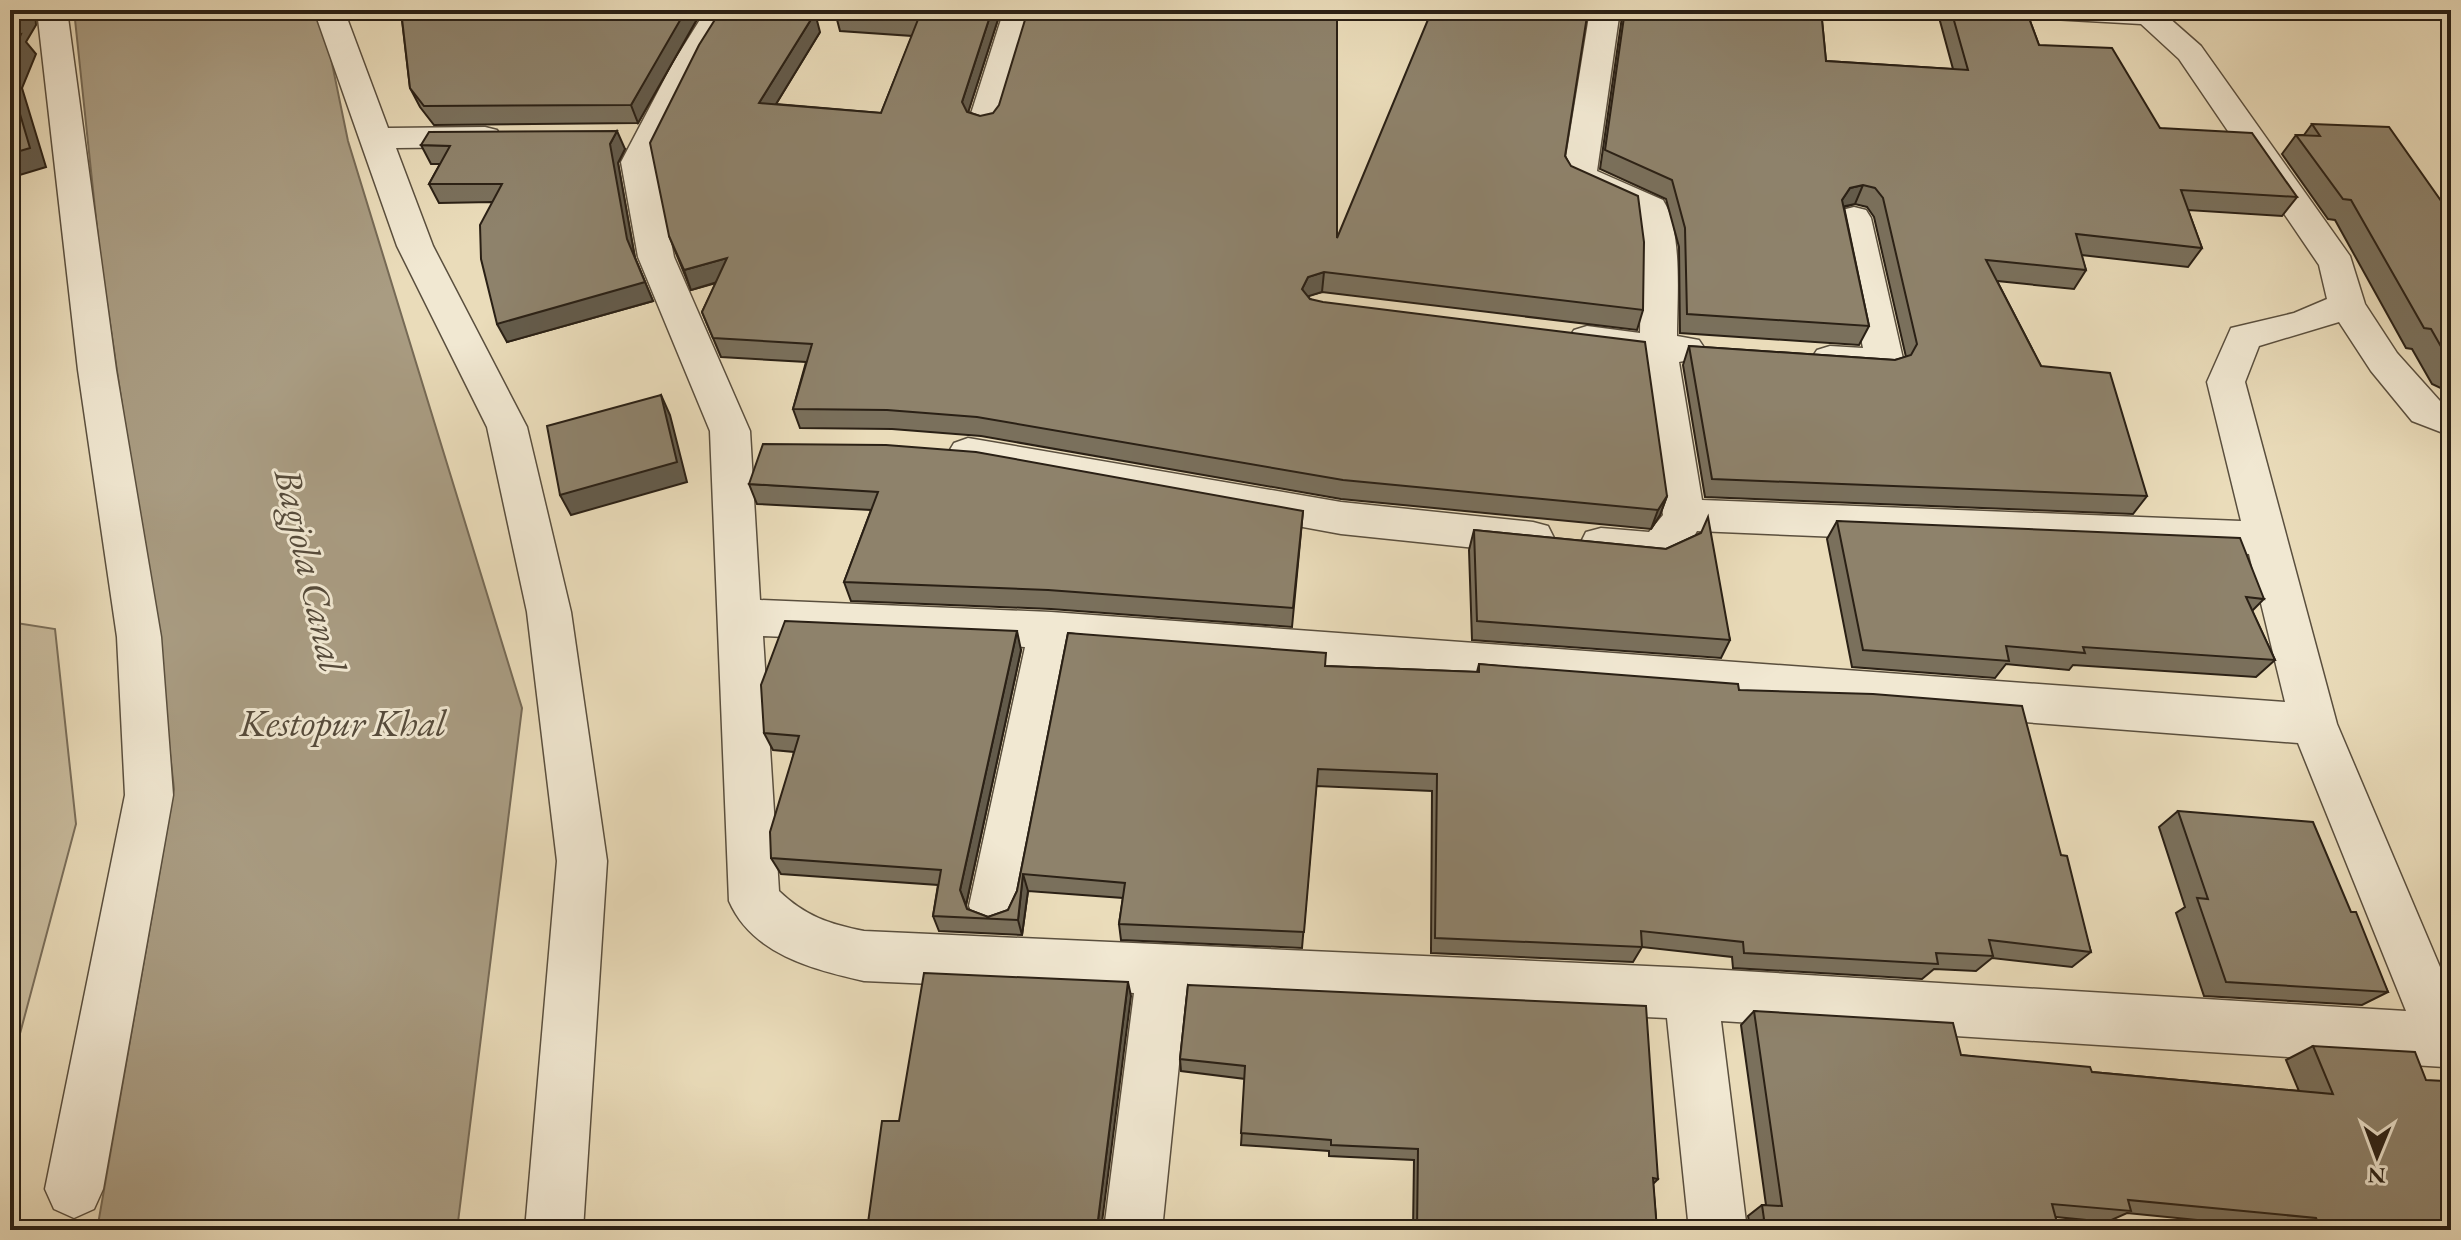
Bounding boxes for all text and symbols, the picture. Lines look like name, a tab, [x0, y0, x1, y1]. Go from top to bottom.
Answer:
water label: Bagjola Canal	[264, 462, 358, 678]
water label: Kestopur Khal	[239, 698, 448, 747]
north arrow	[2337, 1116, 2417, 1196]
text: N	[2367, 1161, 2386, 1190]

